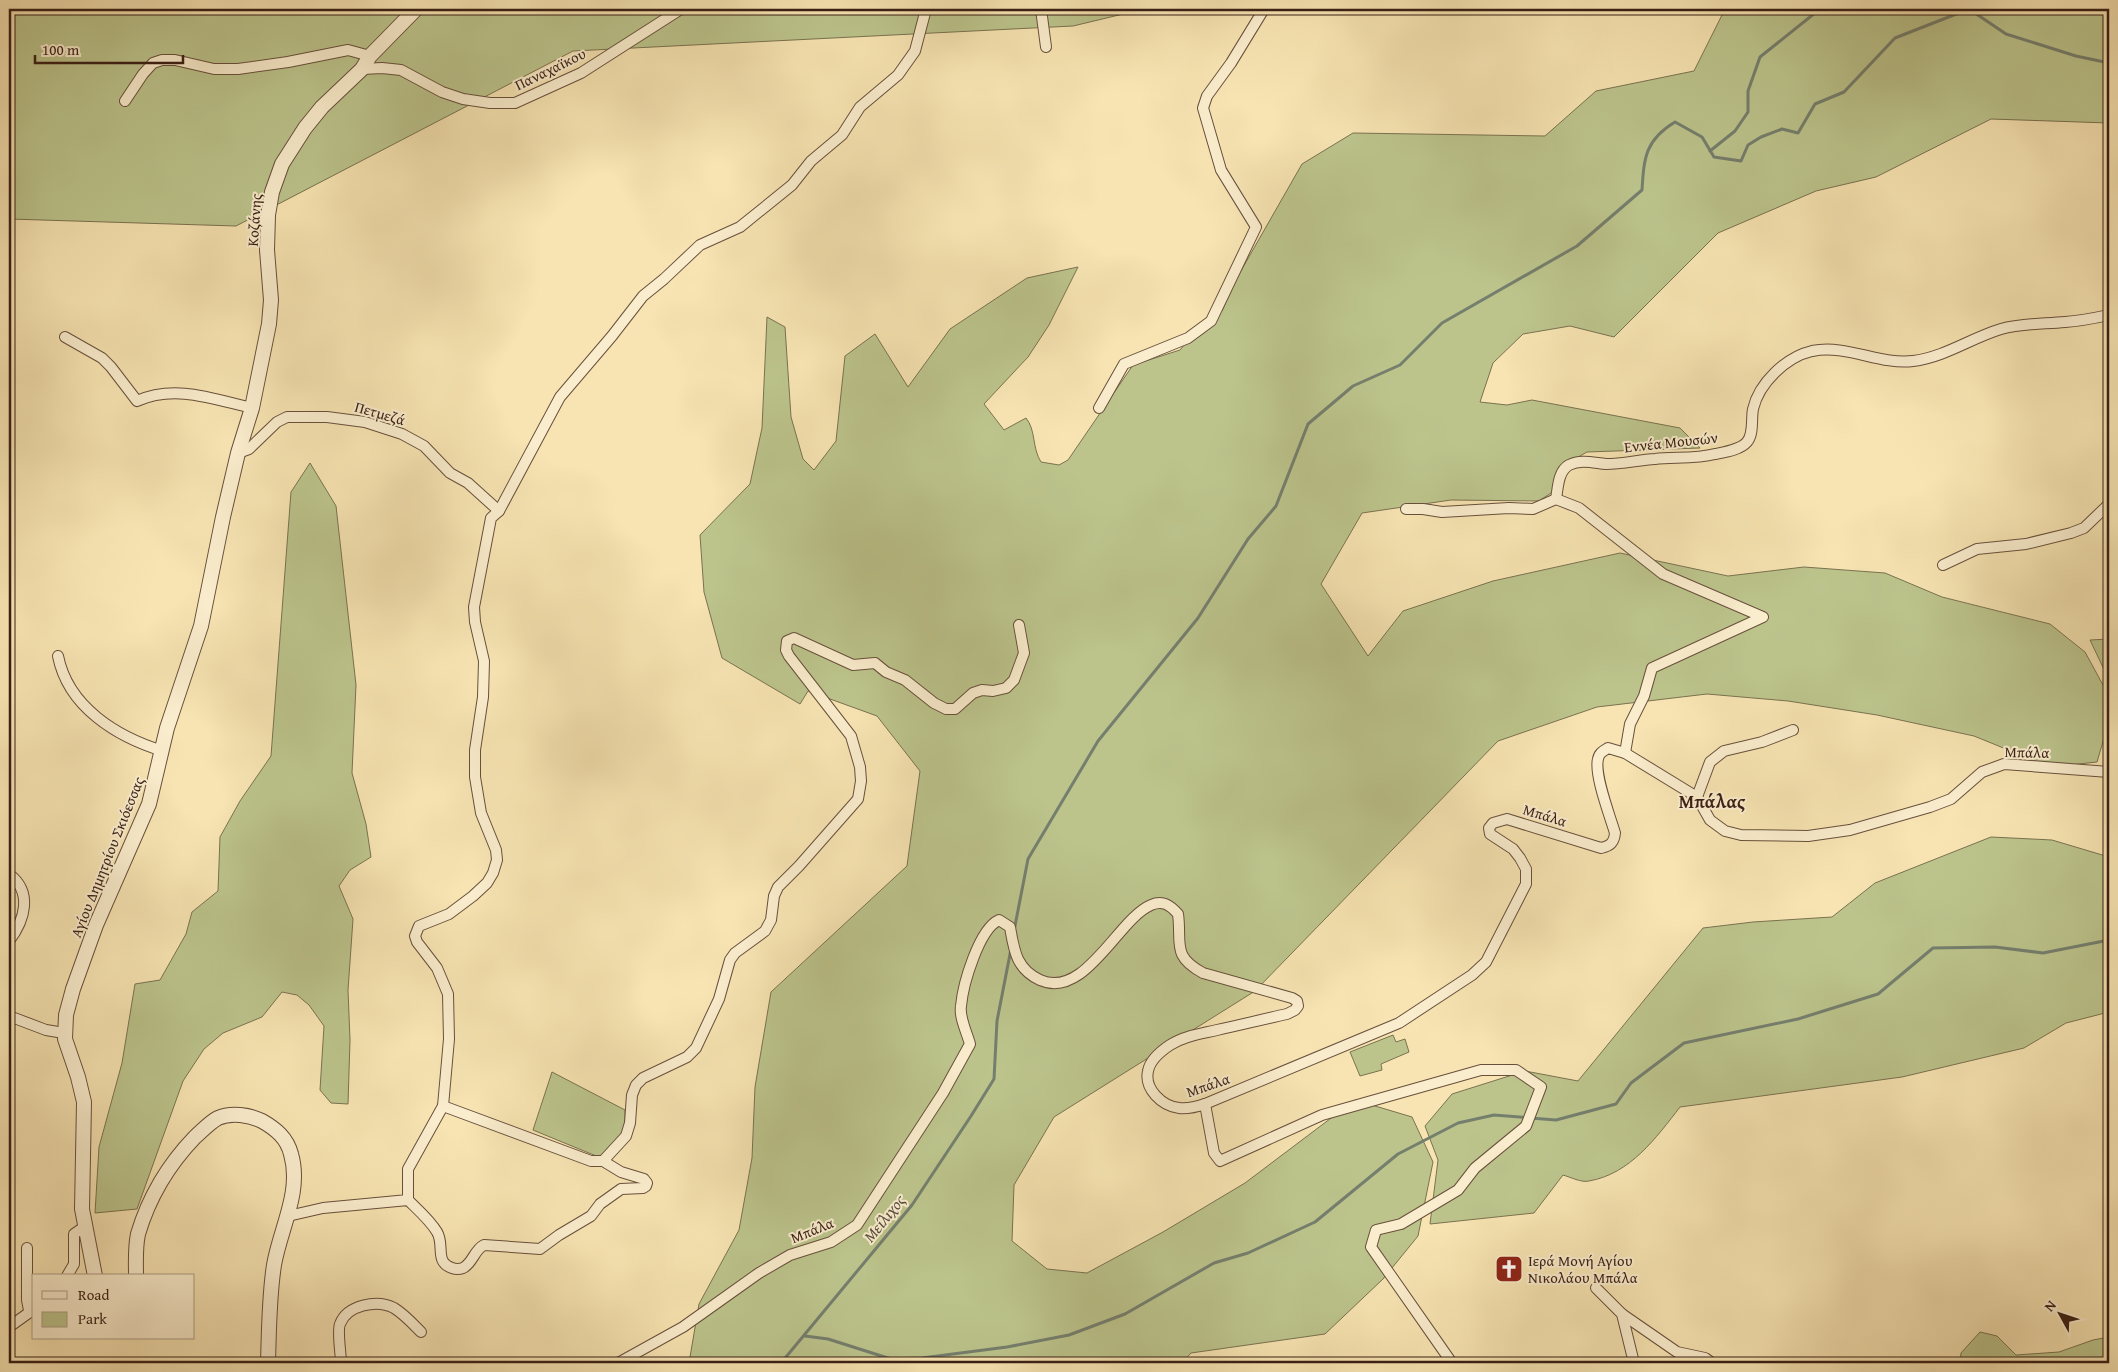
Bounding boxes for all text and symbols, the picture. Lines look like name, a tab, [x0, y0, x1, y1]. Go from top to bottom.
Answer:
scale bar	[35, 32, 182, 64]
text: 100 m	[42, 39, 80, 60]
street label: Παναχαϊκου	[511, 43, 589, 95]
street label: Κοζάνης	[242, 192, 266, 247]
street label: Πετμεζά	[352, 396, 408, 430]
street label: Εννέα Μουσών	[1623, 427, 1719, 457]
street label: Μπάλα	[2004, 741, 2050, 763]
street label: Αγίου Δημητρίου Σκιόεσσας	[65, 773, 149, 941]
district label: Μπάλας	[1679, 788, 1746, 815]
street label: Μπάλα	[1520, 798, 1570, 832]
street label: Μπάλα	[1183, 1068, 1233, 1102]
water label: Μείλιχος	[857, 1188, 911, 1247]
street label: Μπάλα	[787, 1212, 837, 1248]
place label: Ιερά Μονή Αγίου Νικολάου Μπάλα	[1528, 1250, 1638, 1288]
church icon: Ιερά Μονή Αγίου Νικολάου Μπάλα	[1494, 1254, 1524, 1284]
legend	[32, 1274, 195, 1340]
text: Road	[78, 1284, 109, 1305]
north arrow	[2036, 1290, 2086, 1340]
text: N	[2039, 1295, 2061, 1316]
text: Park	[78, 1308, 107, 1329]

